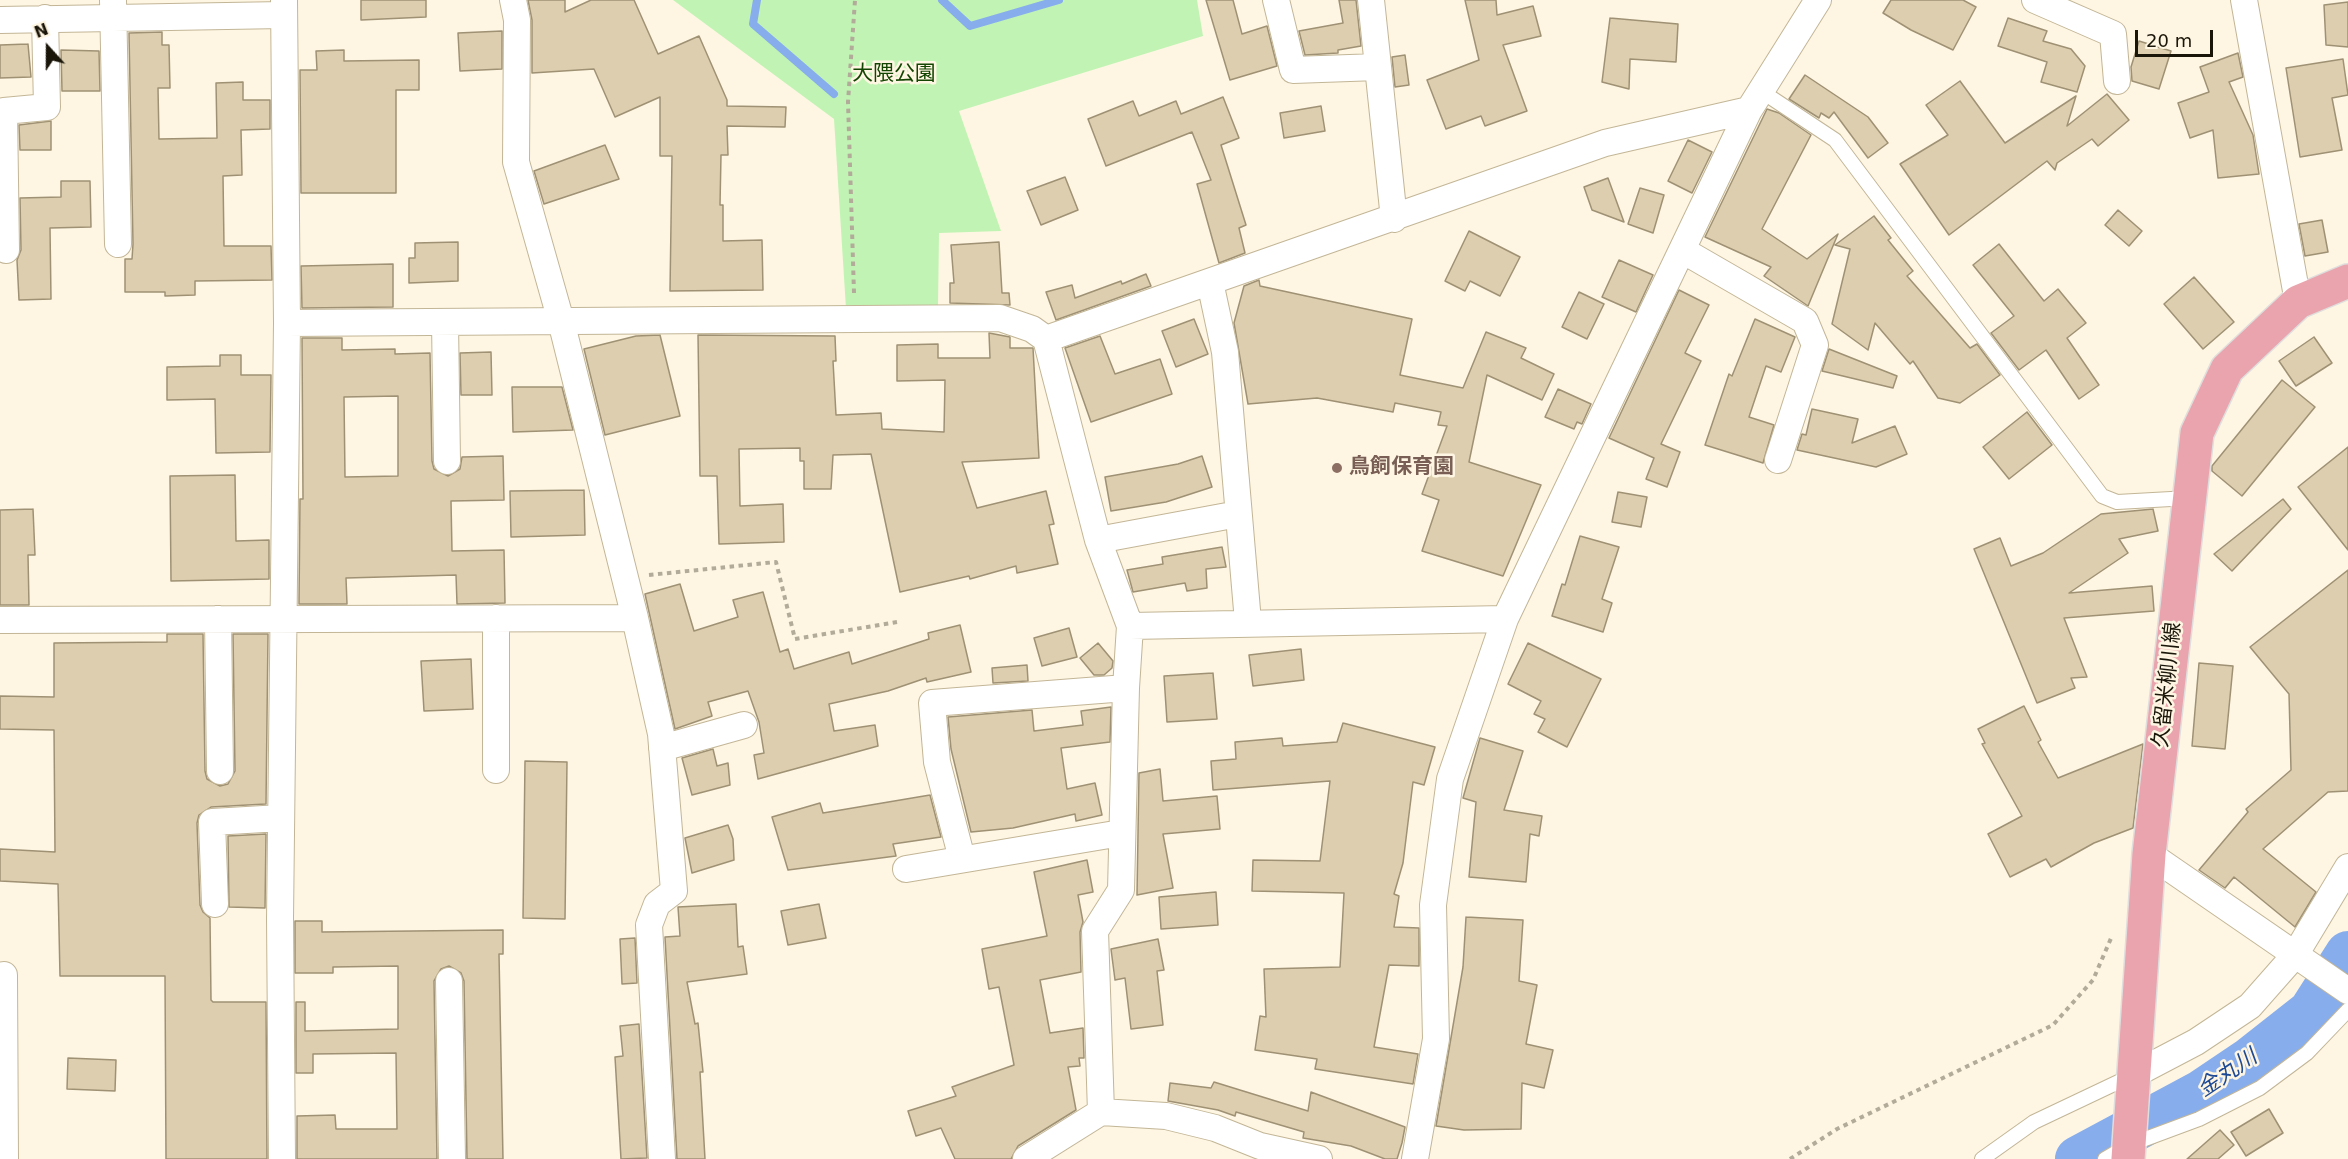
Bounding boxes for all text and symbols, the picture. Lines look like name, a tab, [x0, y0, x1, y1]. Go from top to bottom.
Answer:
north arrow	[18, 18, 78, 78]
scale bar	[2138, 18, 2216, 56]
text: N	[32, 19, 51, 42]
text: 20 m	[2146, 30, 2192, 51]
park label: 大隈公園	[852, 62, 936, 88]
place label: 鳥飼保育園	[1349, 455, 1454, 481]
marker: 鳥飼保育園	[1330, 461, 1344, 475]
street label: 久留米柳川線	[2149, 621, 2187, 749]
water label: 金丸川	[2193, 1045, 2263, 1103]

